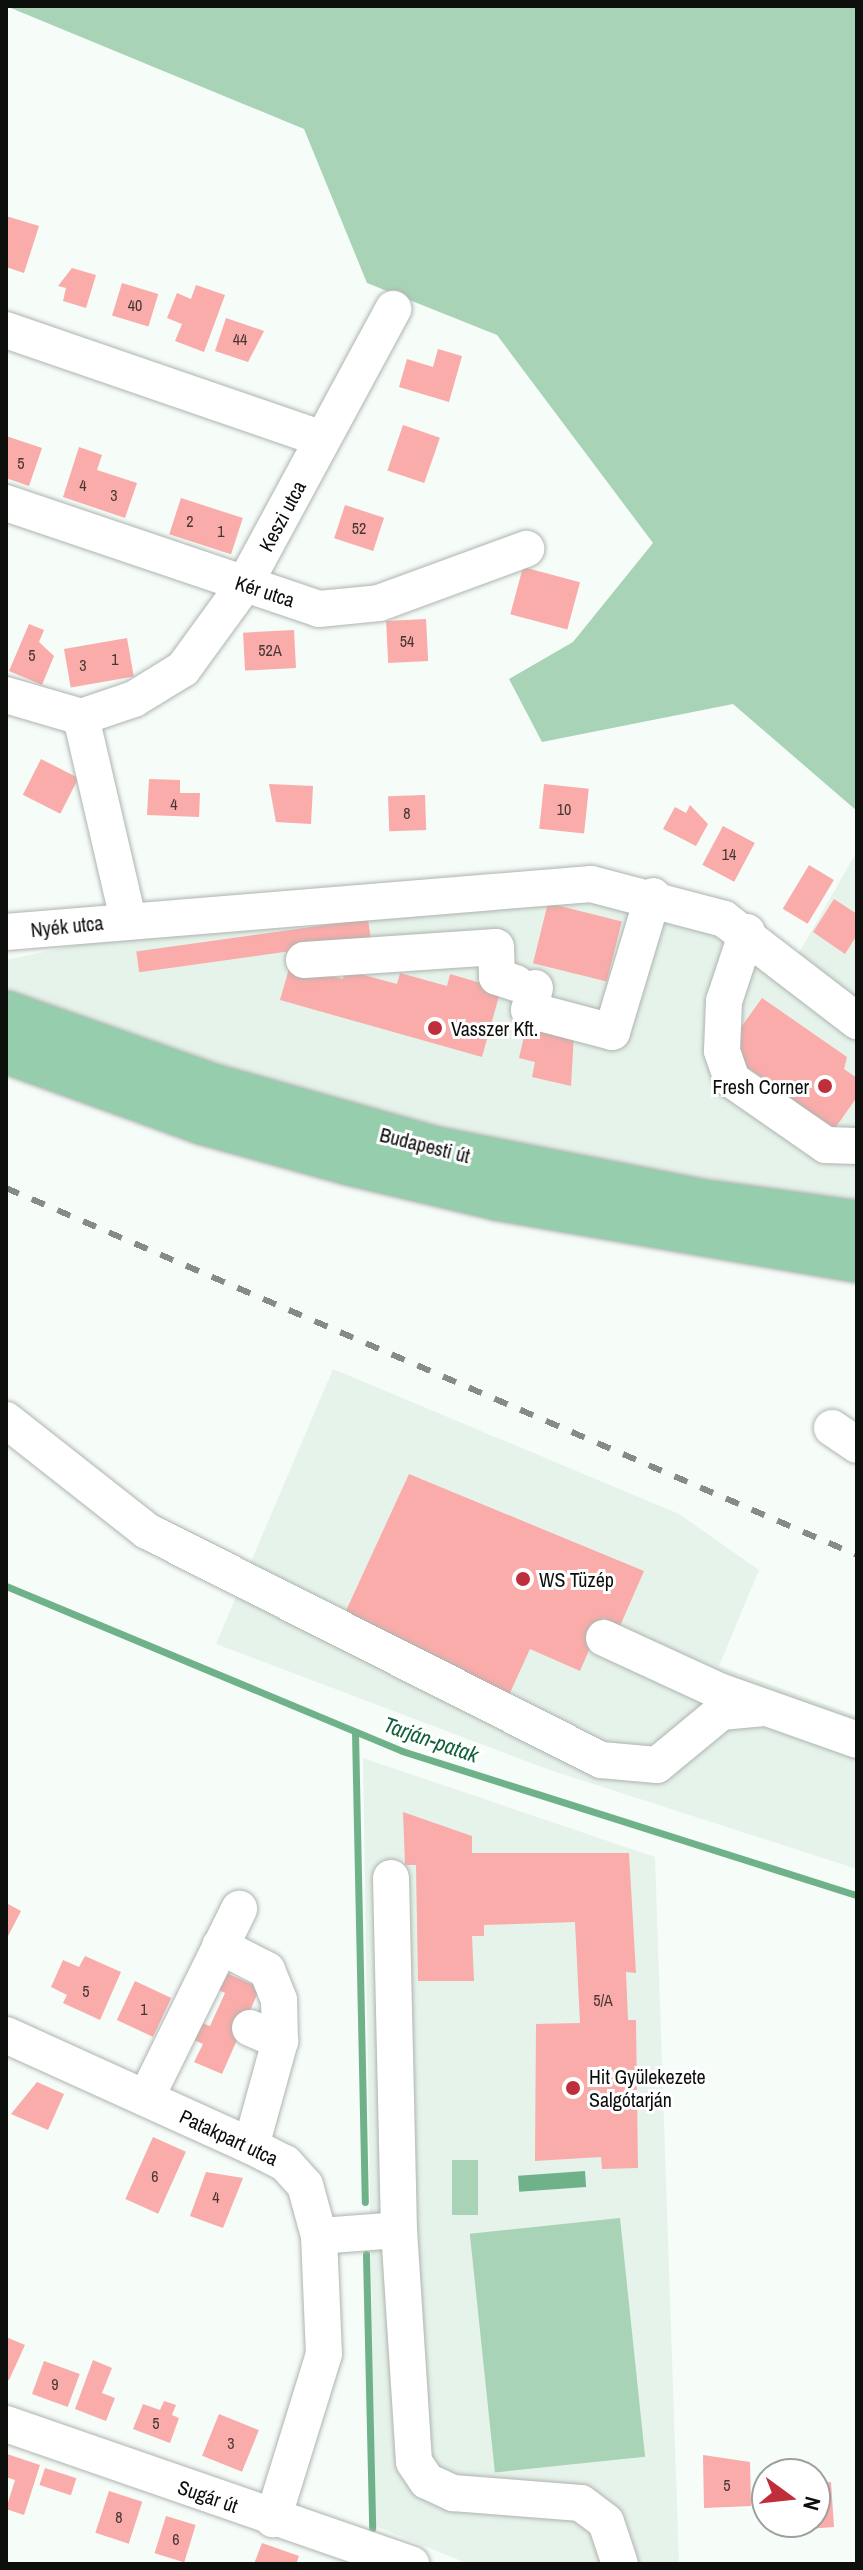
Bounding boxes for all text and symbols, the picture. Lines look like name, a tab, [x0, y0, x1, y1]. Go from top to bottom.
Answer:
house number: 40	[128, 295, 142, 315]
house number: 44	[233, 329, 247, 349]
house number: 5	[17, 453, 25, 473]
house number: 4	[79, 475, 87, 495]
street label: Keszi utca	[253, 477, 311, 555]
house number: 3	[110, 485, 118, 505]
house number: 2	[186, 511, 194, 531]
house number: 52	[352, 518, 366, 538]
house number: 1	[217, 521, 225, 541]
street label: Kér utca	[232, 570, 298, 612]
house number: 54	[400, 631, 414, 651]
house number: 52A	[258, 640, 282, 660]
house number: 5	[28, 645, 36, 665]
house number: 1	[111, 649, 119, 669]
house number: 3	[79, 655, 87, 675]
house number: 4	[170, 794, 178, 814]
house number: 10	[557, 799, 571, 819]
house number: 8	[403, 803, 411, 823]
house number: 14	[722, 844, 736, 864]
street label: Nyék utca	[29, 910, 105, 942]
place label: Vasszer Kft.	[451, 1016, 538, 1040]
marker: Vasszer Kft.	[426, 1019, 444, 1037]
place label: Fresh Corner	[712, 1074, 809, 1098]
marker: Fresh Corner	[816, 1077, 834, 1095]
street label: Budapesti út	[377, 1122, 473, 1168]
place label: WS Tüzép	[539, 1567, 614, 1591]
marker: WS Tüzép	[514, 1570, 532, 1588]
water label: Tarján-patak	[380, 1711, 482, 1769]
house number: 5	[82, 1981, 90, 2001]
house number: 5/A	[593, 1990, 613, 2010]
house number: 1	[140, 1999, 148, 2019]
place label: Hit Gyülekezete Salgótarján	[589, 2064, 706, 2111]
marker: Hit Gyülekezete Salgótarján	[564, 2079, 582, 2097]
street label: Patakpart utca	[176, 2104, 282, 2170]
house number: 6	[151, 2166, 159, 2186]
house number: 4	[212, 2187, 220, 2207]
house number: 9	[51, 2374, 59, 2394]
house number: 5	[152, 2413, 160, 2433]
house number: 3	[227, 2433, 235, 2453]
north arrow	[751, 2458, 831, 2538]
street label: Sugár út	[175, 2475, 241, 2517]
house number: 5	[723, 2475, 731, 2495]
text: N	[796, 2494, 828, 2514]
house number: 8	[115, 2507, 123, 2527]
house number: 6	[172, 2529, 180, 2549]

